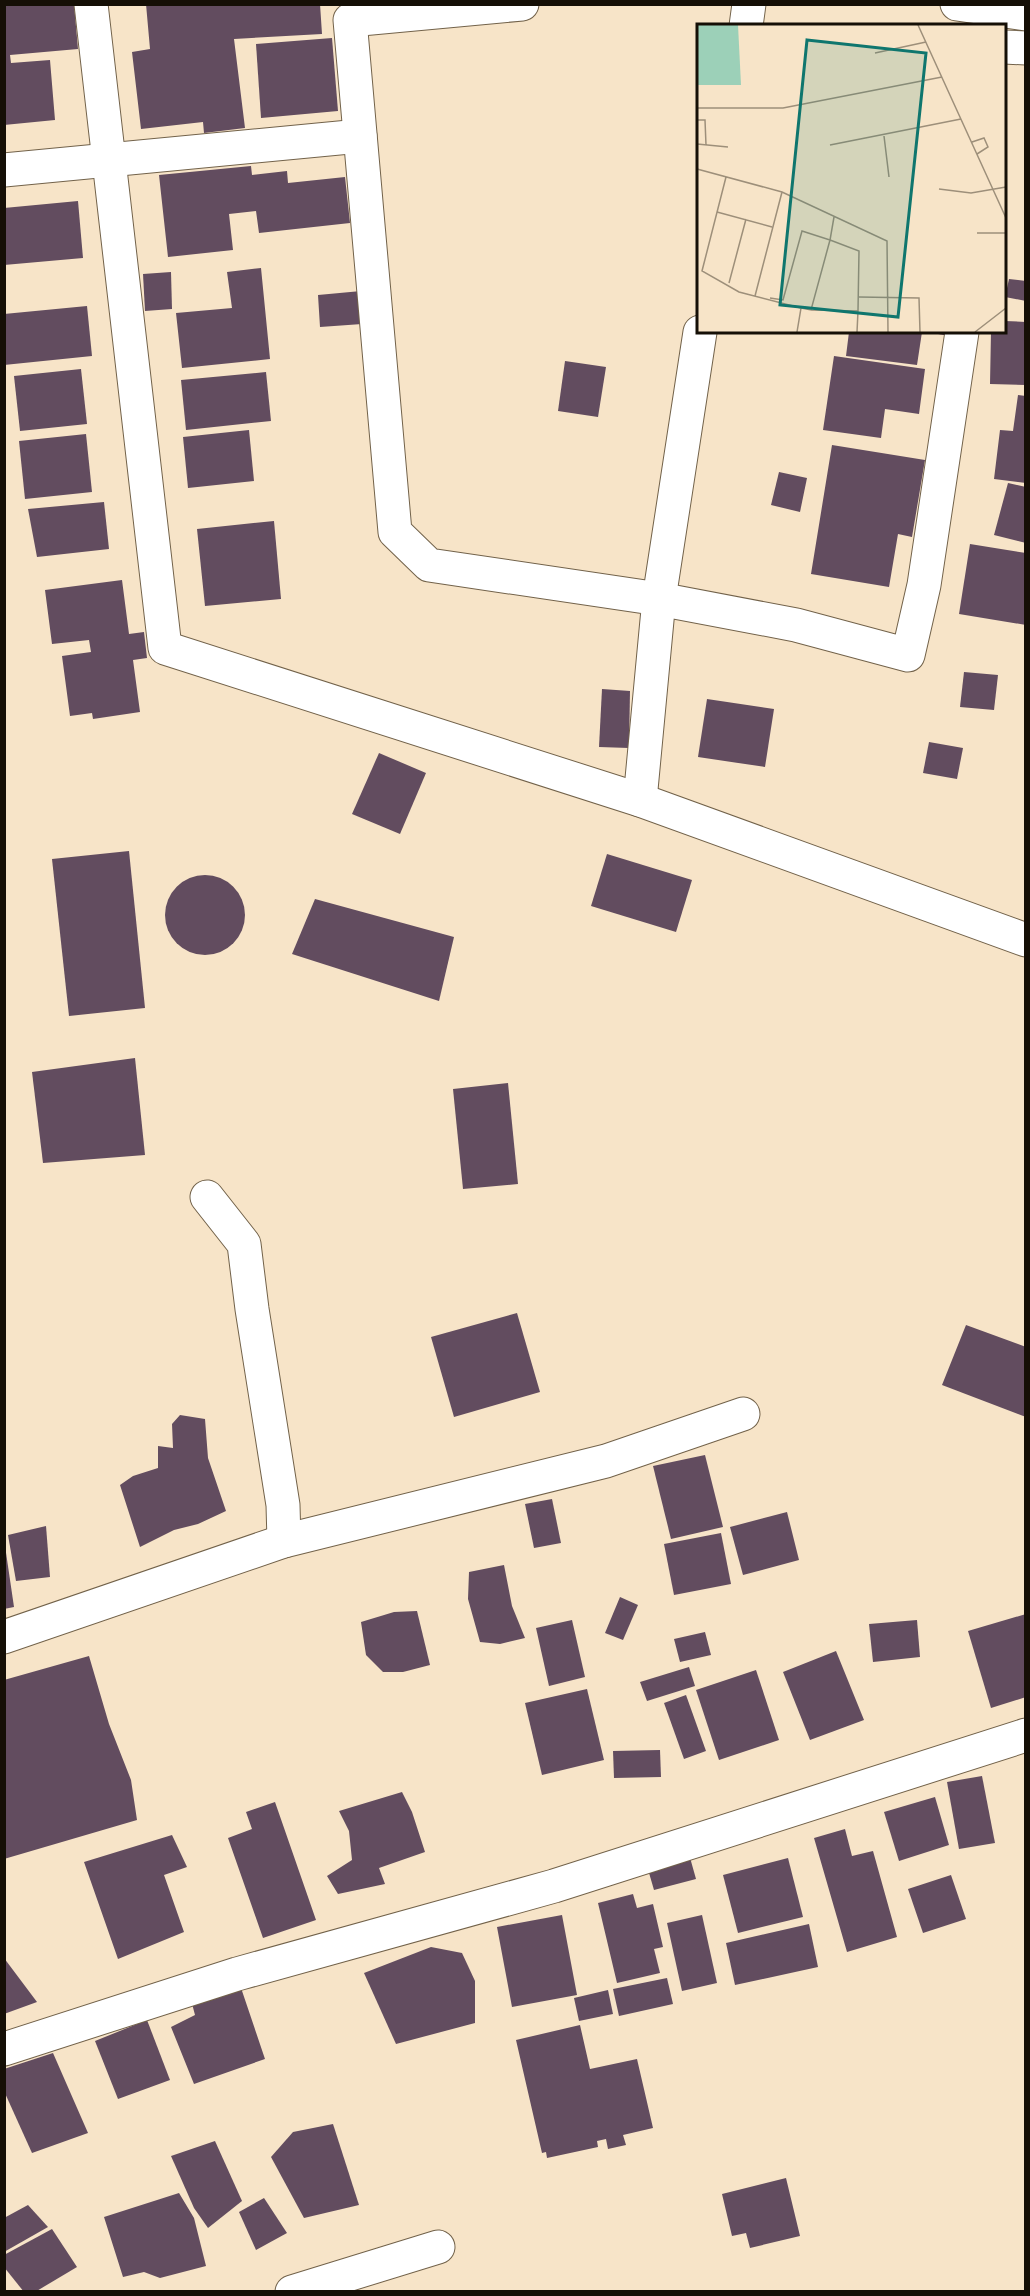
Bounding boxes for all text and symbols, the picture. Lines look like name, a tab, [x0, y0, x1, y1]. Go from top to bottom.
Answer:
inset map	[697, 24, 1006, 333]

